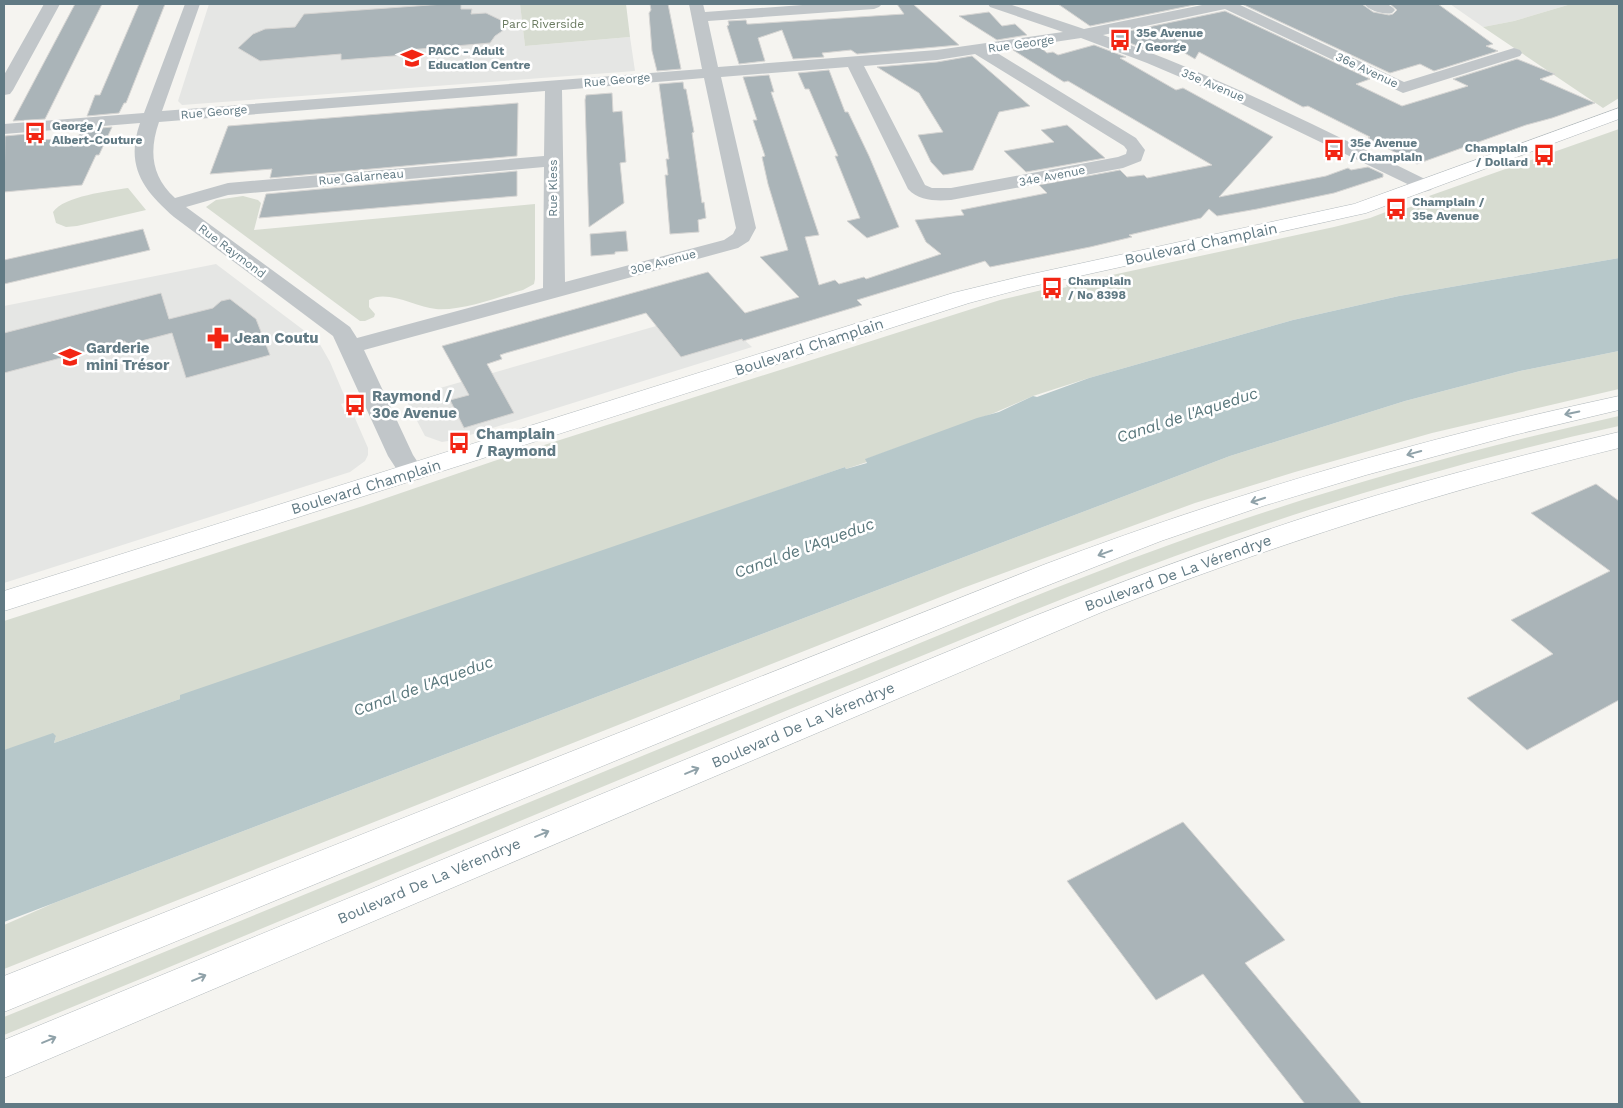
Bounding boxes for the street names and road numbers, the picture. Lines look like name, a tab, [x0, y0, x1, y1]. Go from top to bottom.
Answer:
street label: Rue George	[987, 32, 1055, 56]
street label: 36e Avenue	[1334, 49, 1401, 91]
street label: 35e Avenue	[1179, 65, 1247, 105]
street label: Rue George	[583, 70, 651, 90]
street label: Rue George	[180, 102, 248, 122]
street label: Rue Kless	[546, 159, 560, 217]
street label: 34e Avenue	[1018, 163, 1086, 189]
street label: Rue Galarneau	[318, 166, 404, 188]
street label: Boulevard Champlain	[1123, 219, 1279, 269]
street label: Rue Raymond	[196, 221, 268, 281]
street label: 30e Avenue	[629, 246, 697, 277]
street label: Boulevard Champlain	[732, 314, 886, 380]
street label: Boulevard Champlain	[289, 456, 443, 518]
street label: Boulevard De La Vérendrye	[1082, 531, 1274, 615]
street label: Boulevard De La Vérendrye	[709, 678, 897, 772]
street label: Boulevard De La Vérendrye	[335, 834, 523, 928]

